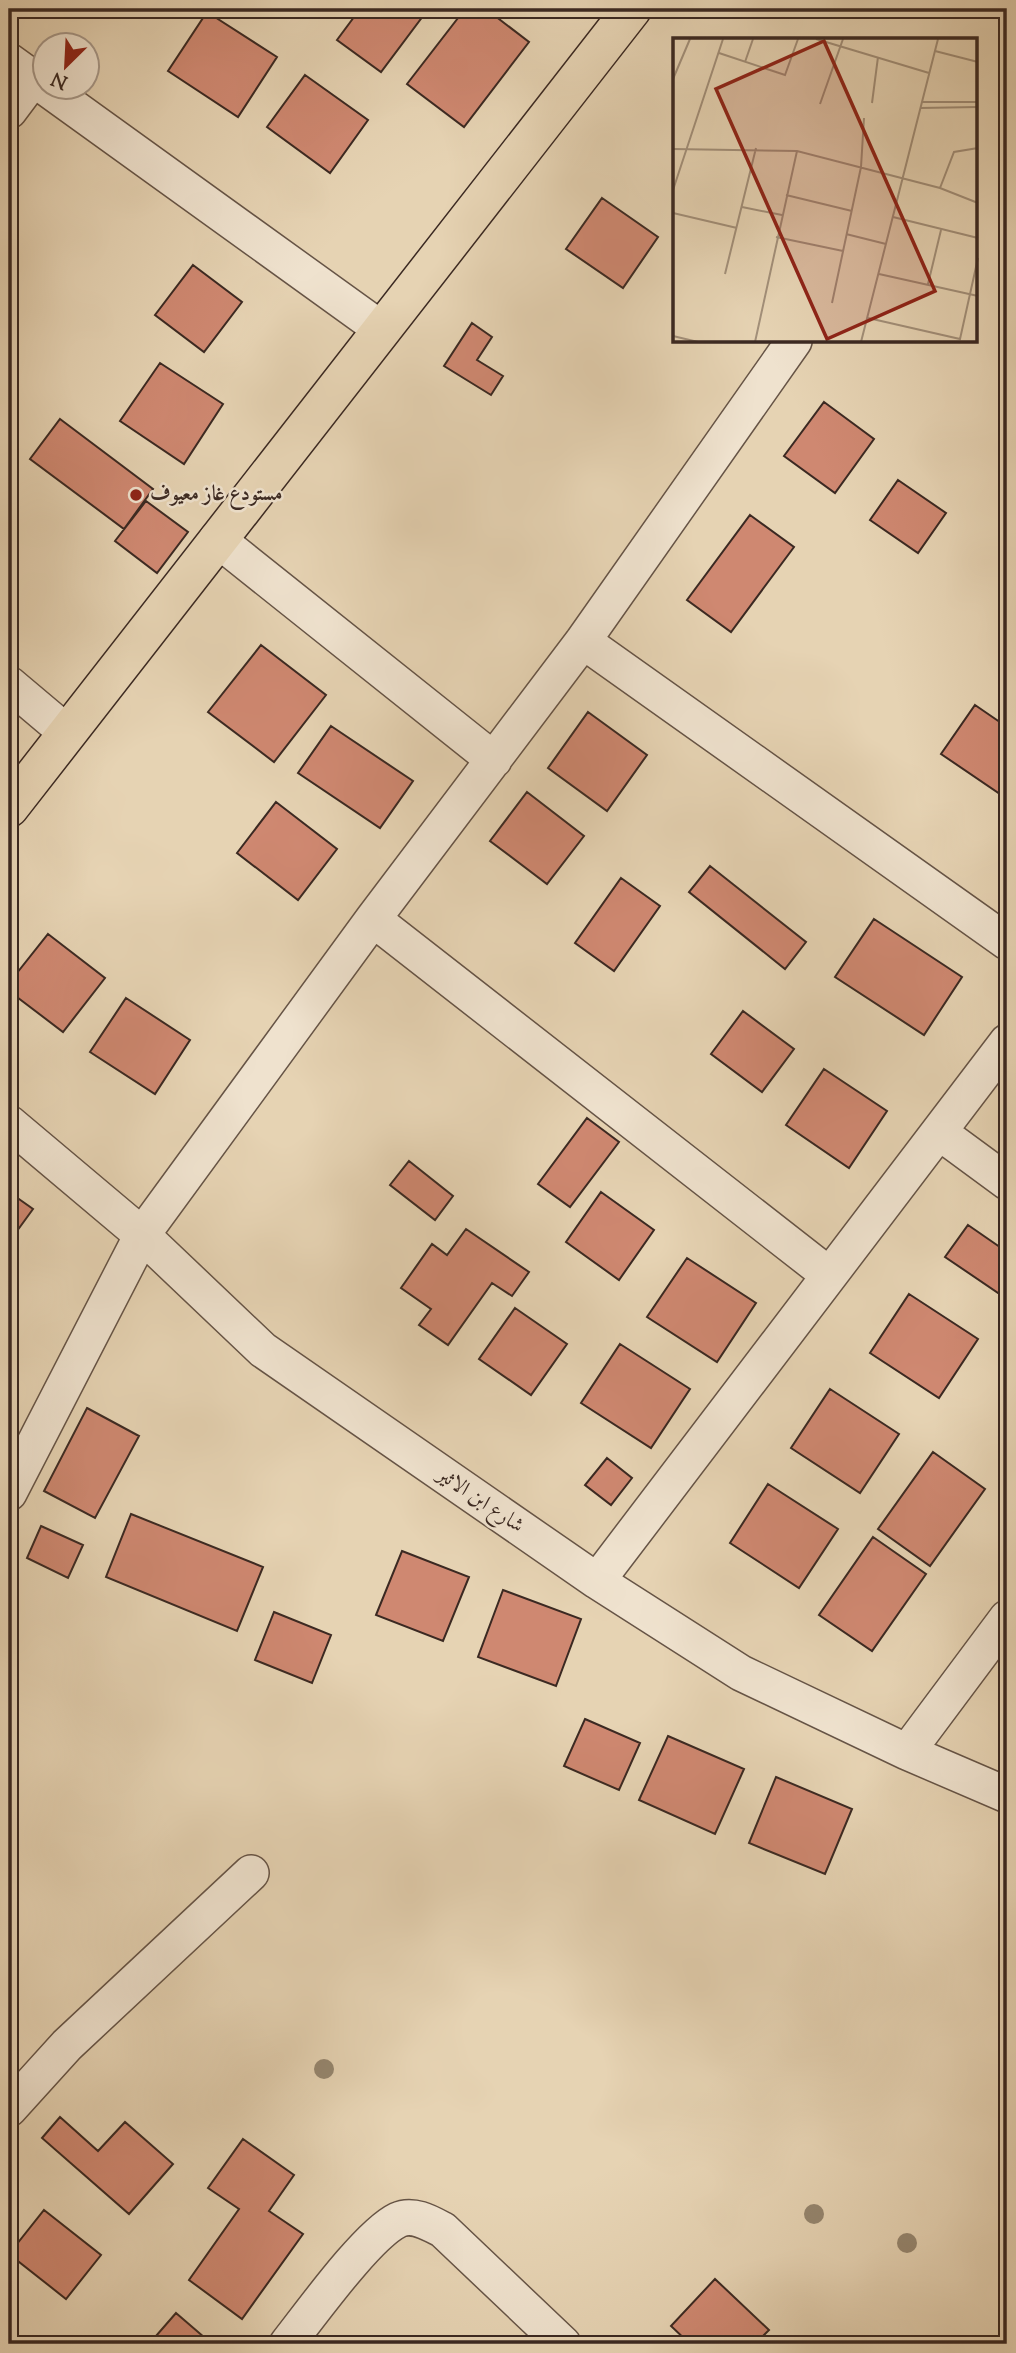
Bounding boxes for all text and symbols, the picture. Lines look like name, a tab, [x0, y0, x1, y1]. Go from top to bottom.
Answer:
north arrow	[32, 32, 102, 102]
inset map	[673, 38, 978, 343]
text: N	[48, 64, 73, 95]
place label: مستودع غاز معيوف	[150, 480, 282, 510]
marker: مستودع غاز معيوف	[128, 487, 144, 503]
street label: شارع ابن الاثير	[428, 1460, 530, 1542]

